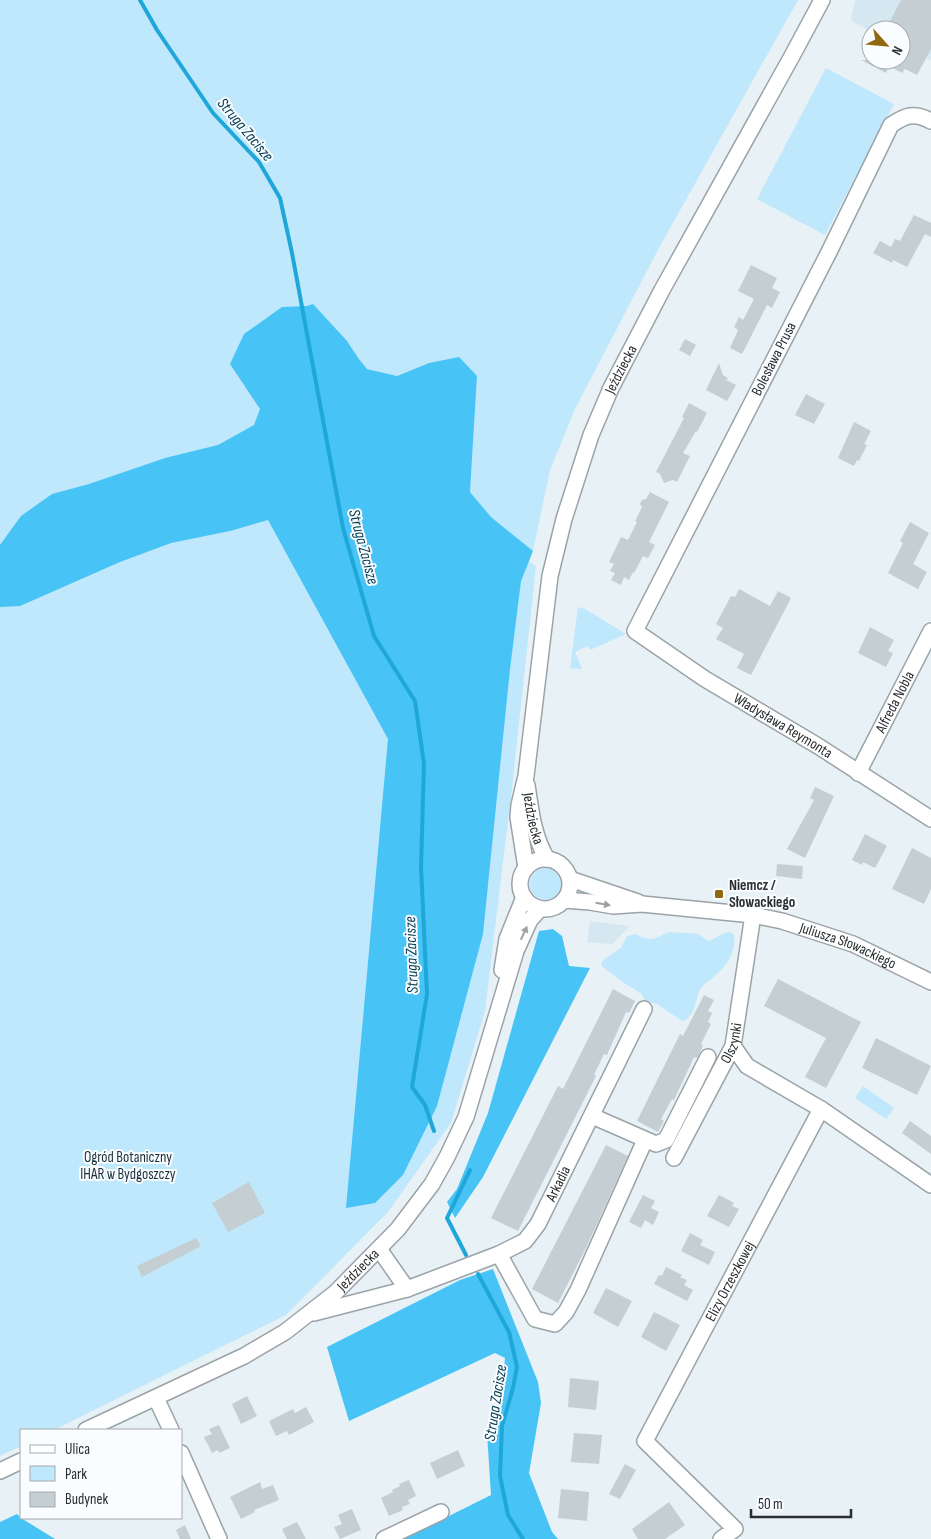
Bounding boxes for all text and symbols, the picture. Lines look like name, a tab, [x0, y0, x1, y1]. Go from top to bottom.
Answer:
north arrow	[861, 20, 911, 70]
text: N	[888, 43, 906, 58]
water label: Struga Zacisze	[213, 94, 277, 166]
street label: Bolesława Prusa	[747, 319, 801, 399]
street label: Jeździecka	[600, 342, 641, 397]
water label: Struga Zacisze	[344, 507, 382, 587]
street label: Alfreda Nobla	[870, 668, 918, 737]
street label: Władysława Reymonta	[730, 689, 836, 762]
street label: Jeździecka	[519, 790, 549, 847]
place label: Niemcz / Słowackiego	[729, 876, 795, 912]
marker: Niemcz / Słowackiego	[713, 888, 725, 900]
one-way arrow	[596, 901, 612, 909]
water label: Struga Zacisze	[401, 916, 423, 994]
street label: Juliusza Słowackiego	[796, 918, 899, 973]
one-way arrow	[520, 926, 528, 940]
street label: Olszynki	[716, 1021, 746, 1067]
park label: Ogród Botaniczny IHAR w Bydgoszczy	[80, 1148, 176, 1184]
street label: Arkadia	[541, 1162, 575, 1205]
street label: Elizy Orzeszkowej	[701, 1238, 759, 1324]
street label: Jeździecka	[332, 1244, 383, 1296]
water label: Struga Zacisze	[481, 1363, 511, 1443]
legend	[20, 1429, 182, 1519]
text: Ulica	[65, 1440, 90, 1459]
text: Park	[65, 1465, 87, 1484]
scale bar	[751, 1486, 851, 1518]
text: Budynek	[65, 1490, 108, 1509]
text: 50 m	[758, 1495, 783, 1514]

